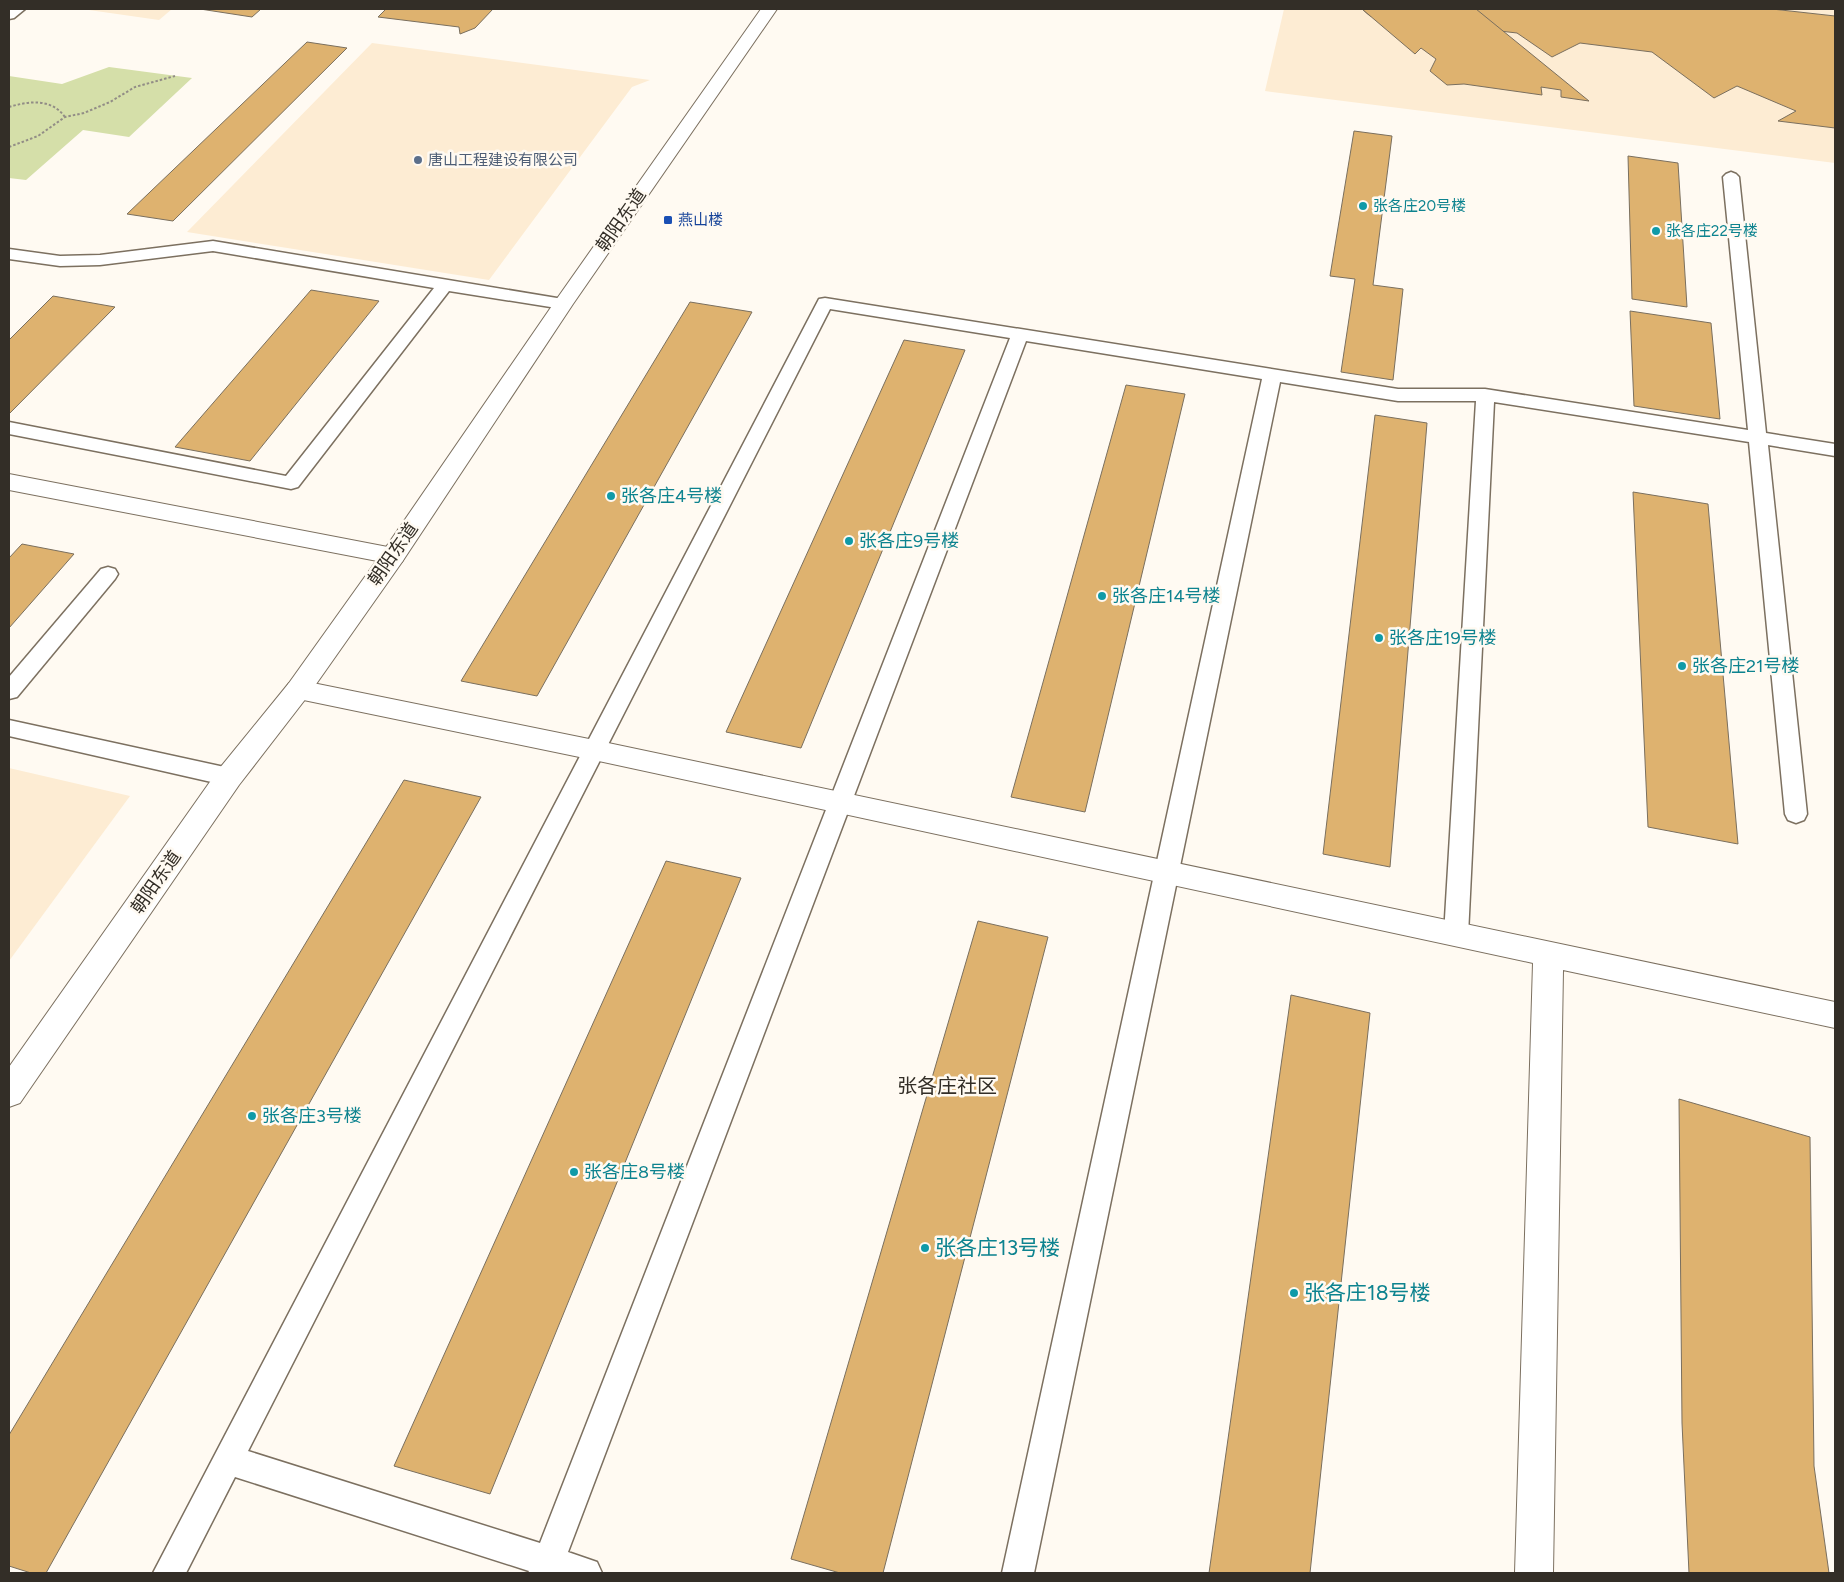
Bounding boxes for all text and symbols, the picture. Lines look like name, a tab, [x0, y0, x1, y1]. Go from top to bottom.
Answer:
place label: 唐山工程建设有限公司	[428, 151, 578, 169]
marker: 唐山工程建设有限公司	[412, 154, 424, 166]
street label: 朝阳东道	[591, 184, 651, 256]
place label: 张各庄20号楼	[1373, 197, 1466, 215]
marker: 张各庄20号楼	[1357, 200, 1369, 212]
place label: 燕山楼	[678, 211, 723, 229]
marker: 燕山楼	[662, 214, 674, 226]
place label: 张各庄22号楼	[1666, 222, 1758, 240]
marker: 张各庄22号楼	[1650, 225, 1662, 237]
place label: 张各庄4号楼	[621, 485, 722, 507]
marker: 张各庄4号楼	[605, 490, 617, 502]
street label: 朝阳东道	[363, 518, 423, 590]
place label: 张各庄9号楼	[859, 530, 959, 552]
marker: 张各庄9号楼	[843, 535, 855, 547]
place label: 张各庄14号楼	[1112, 585, 1221, 607]
marker: 张各庄14号楼	[1096, 590, 1108, 602]
place label: 张各庄19号楼	[1389, 627, 1497, 649]
marker: 张各庄19号楼	[1373, 632, 1385, 644]
place label: 张各庄21号楼	[1692, 655, 1800, 677]
marker: 张各庄21号楼	[1676, 660, 1688, 672]
street label: 朝阳东道	[126, 846, 186, 918]
district label: 张各庄社区	[897, 1074, 997, 1098]
place label: 张各庄3号楼	[262, 1105, 362, 1127]
marker: 张各庄3号楼	[246, 1110, 258, 1122]
place label: 张各庄8号楼	[584, 1161, 685, 1183]
marker: 张各庄8号楼	[568, 1166, 580, 1178]
place label: 张各庄13号楼	[935, 1235, 1060, 1260]
marker: 张各庄13号楼	[919, 1242, 931, 1254]
place label: 张各庄18号楼	[1304, 1280, 1431, 1305]
marker: 张各庄18号楼	[1288, 1287, 1300, 1299]

